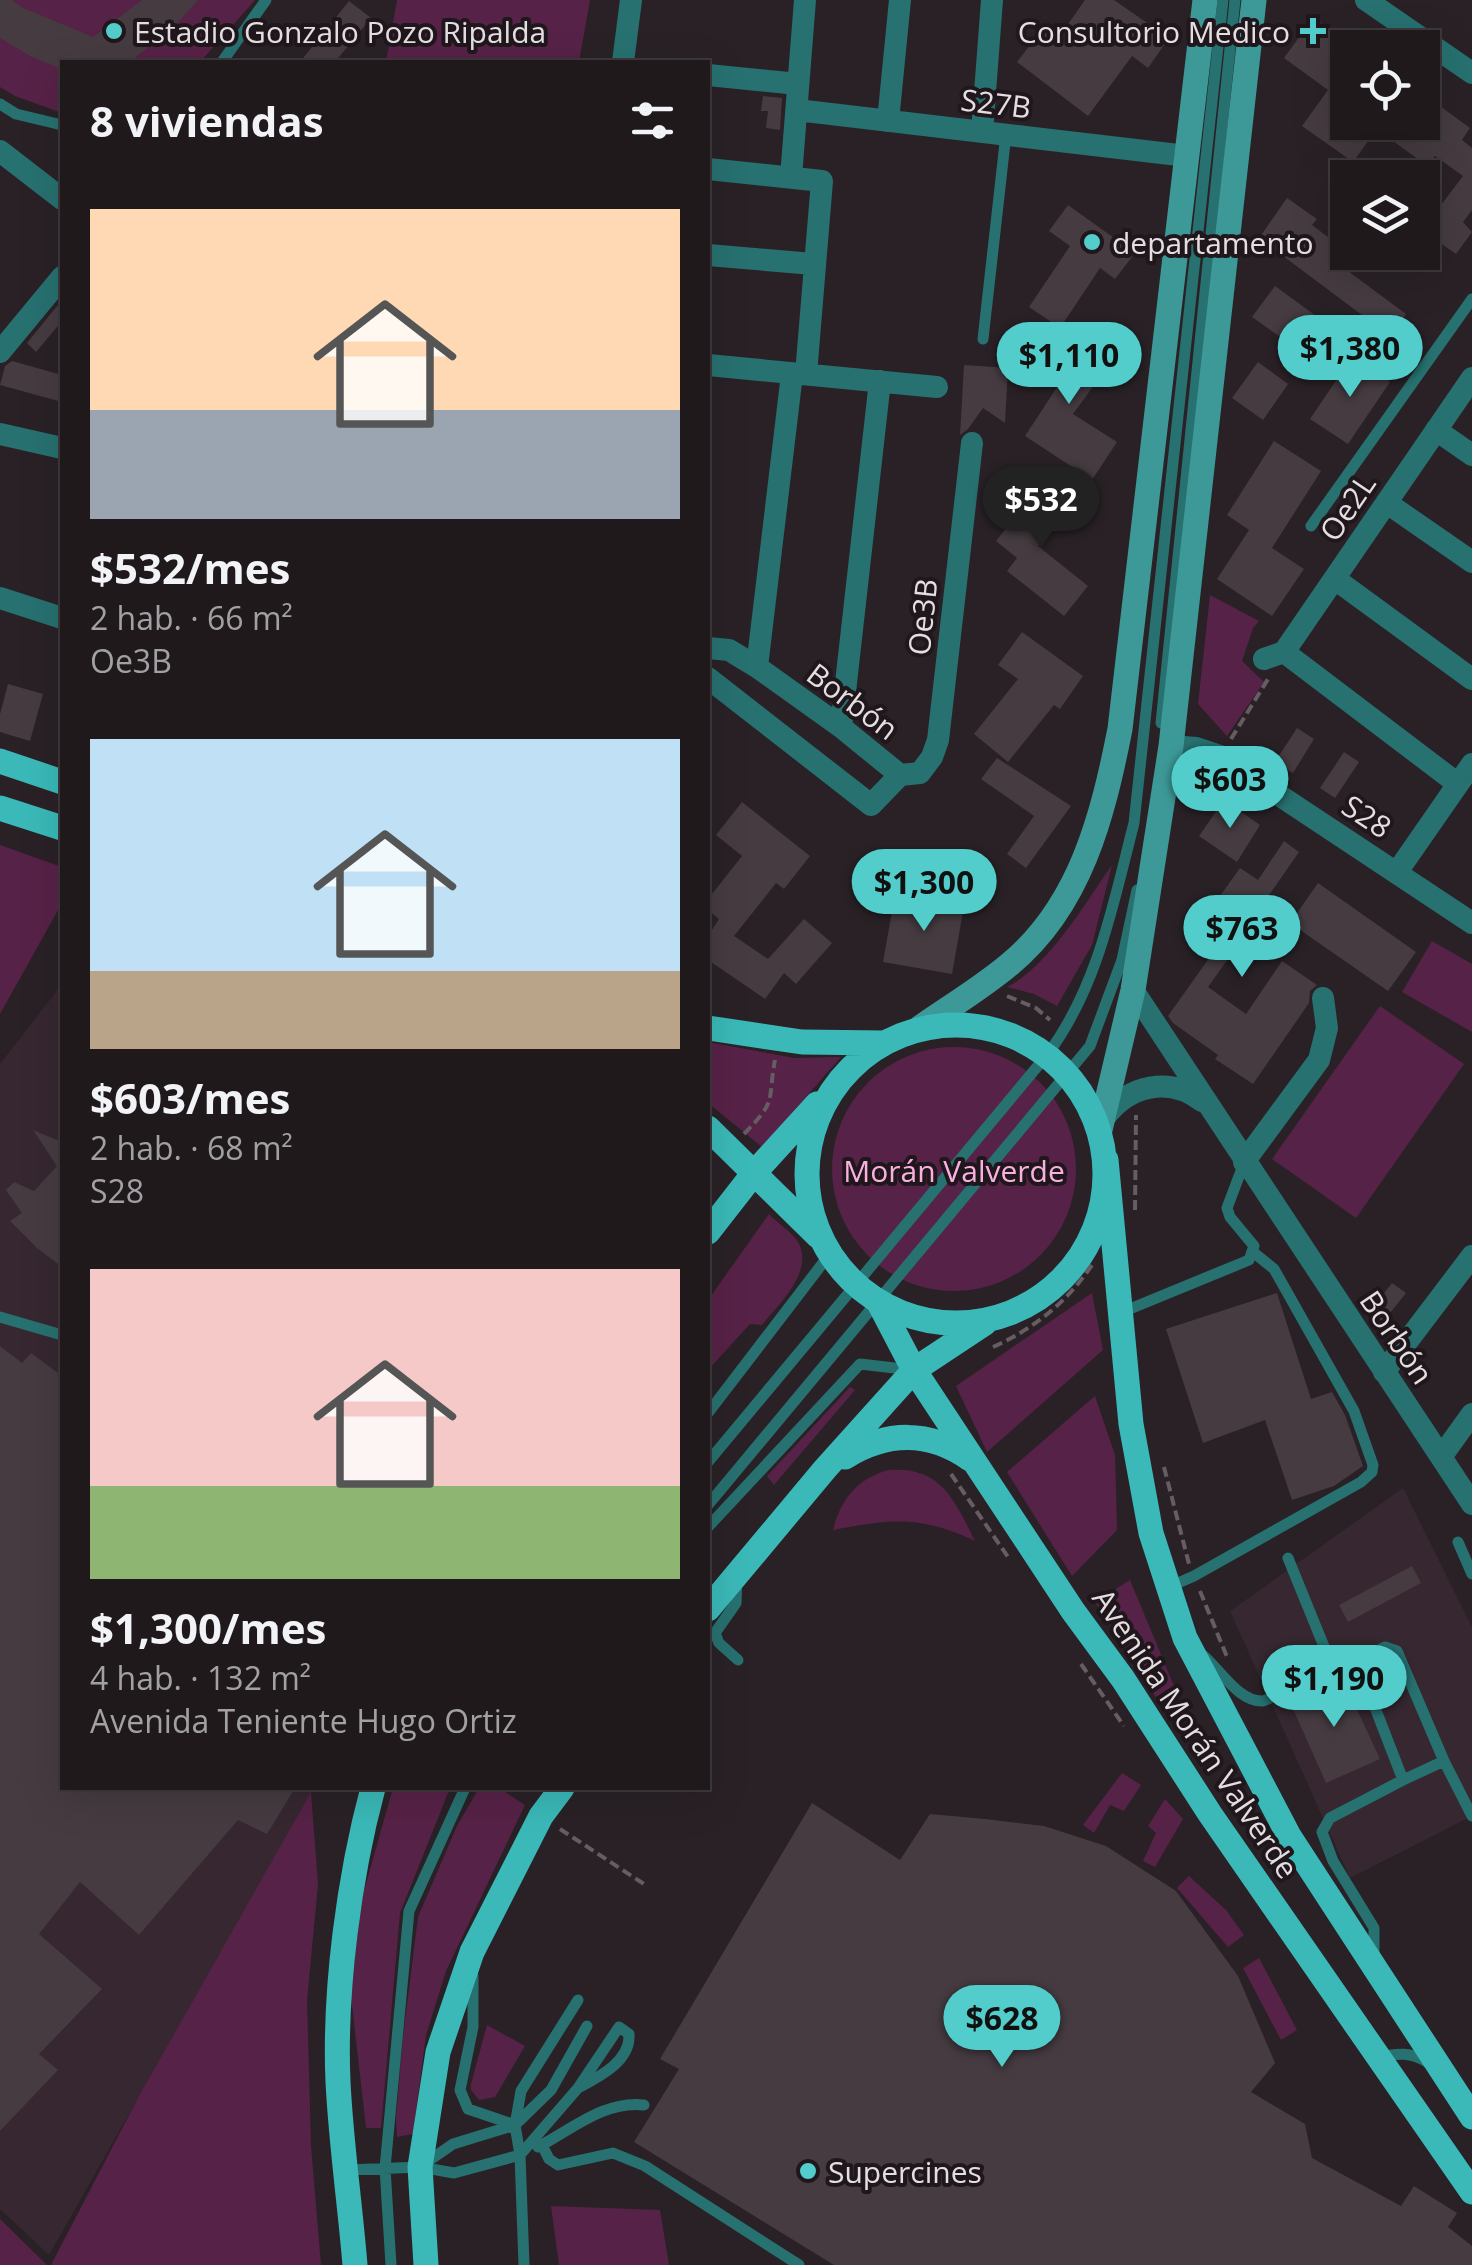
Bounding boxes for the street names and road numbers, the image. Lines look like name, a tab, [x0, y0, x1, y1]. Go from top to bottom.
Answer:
street label: S27B	[959, 78, 1033, 128]
street label: Oe2L	[1310, 465, 1384, 549]
street label: Oe3B	[898, 577, 946, 657]
street label: Borbón	[799, 653, 907, 749]
street label: S28	[1335, 785, 1399, 847]
street label: Borbón	[1351, 1282, 1443, 1392]
street label: Avenida Morán Valverde	[1084, 1580, 1308, 1886]

